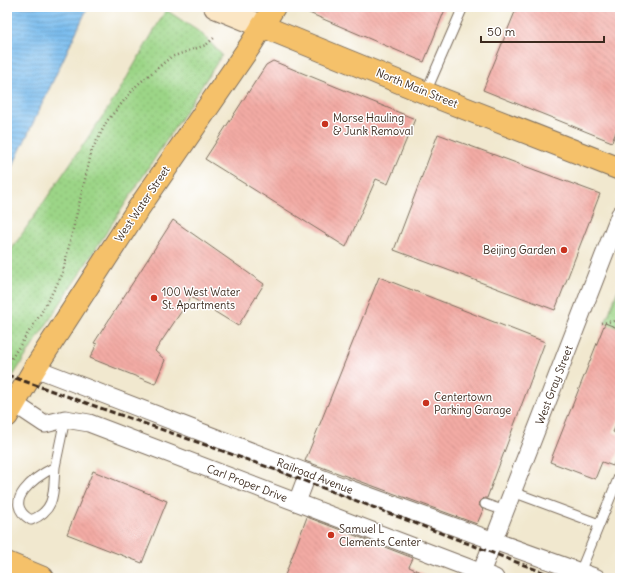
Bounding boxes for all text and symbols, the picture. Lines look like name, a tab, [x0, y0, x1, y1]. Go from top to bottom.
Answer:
scale bar	[481, 18, 604, 44]
text: 50 m	[487, 24, 516, 39]
street label: North Main Street	[374, 65, 460, 111]
place label: Morse Hauling & Junk Removal	[333, 111, 413, 138]
marker: Morse Hauling & Junk Removal	[320, 119, 330, 129]
street label: West Water Street	[111, 163, 173, 245]
place label: Beijing Garden	[483, 243, 556, 257]
marker: Beijing Garden	[559, 245, 569, 255]
place label: 100 West Water St. Apartments	[162, 285, 241, 312]
marker: 100 West Water St. Apartments	[149, 293, 159, 303]
street label: West Gray Street	[532, 343, 576, 427]
place label: Centertown Parking Garage	[434, 390, 511, 417]
marker: Centertown Parking Garage	[421, 398, 431, 408]
street label: Railroad Avenue	[275, 455, 355, 497]
street label: Carl Proper Drive	[205, 461, 289, 505]
place label: Samuel L Clements Center	[339, 522, 421, 549]
marker: Samuel L Clements Center	[326, 530, 336, 540]

